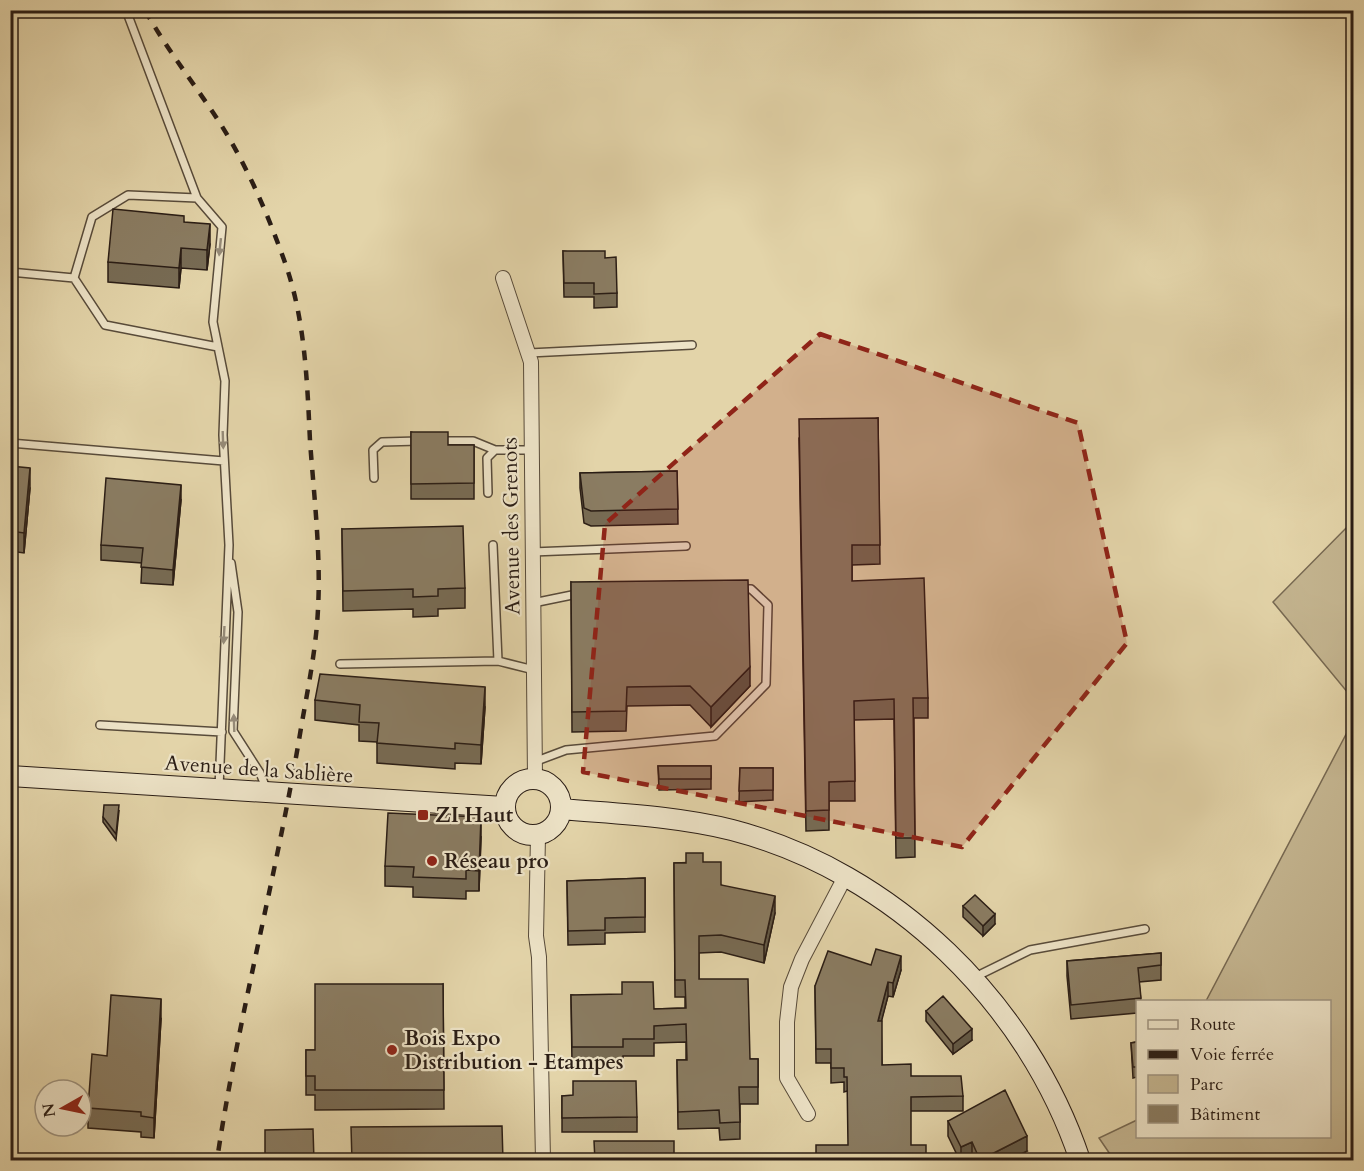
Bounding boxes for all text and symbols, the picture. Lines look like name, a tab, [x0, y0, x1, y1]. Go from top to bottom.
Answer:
one-way arrow	[215, 237, 225, 256]
one-way arrow	[219, 431, 228, 450]
street label: Avenue des Grenots	[495, 437, 528, 615]
one-way arrow	[220, 625, 229, 644]
one-way arrow	[230, 714, 239, 733]
street label: Avenue de la Sablière	[164, 748, 354, 791]
place label: ZI Haut	[435, 801, 514, 830]
marker: ZI Haut	[416, 808, 430, 822]
place label: Réseau pro	[444, 847, 549, 876]
marker: Réseau pro	[425, 854, 439, 868]
legend	[1136, 1000, 1331, 1138]
text: Route	[1190, 1012, 1236, 1037]
place label: Bois Expo Distribution - Etampes	[404, 1024, 624, 1077]
text: Voie ferrée	[1190, 1042, 1274, 1067]
marker: Bois Expo Distribution - Etampes	[385, 1043, 399, 1057]
text: Parc	[1190, 1072, 1223, 1097]
north arrow	[33, 1078, 93, 1138]
text: N	[37, 1102, 61, 1119]
text: Bâtiment	[1190, 1102, 1260, 1127]

